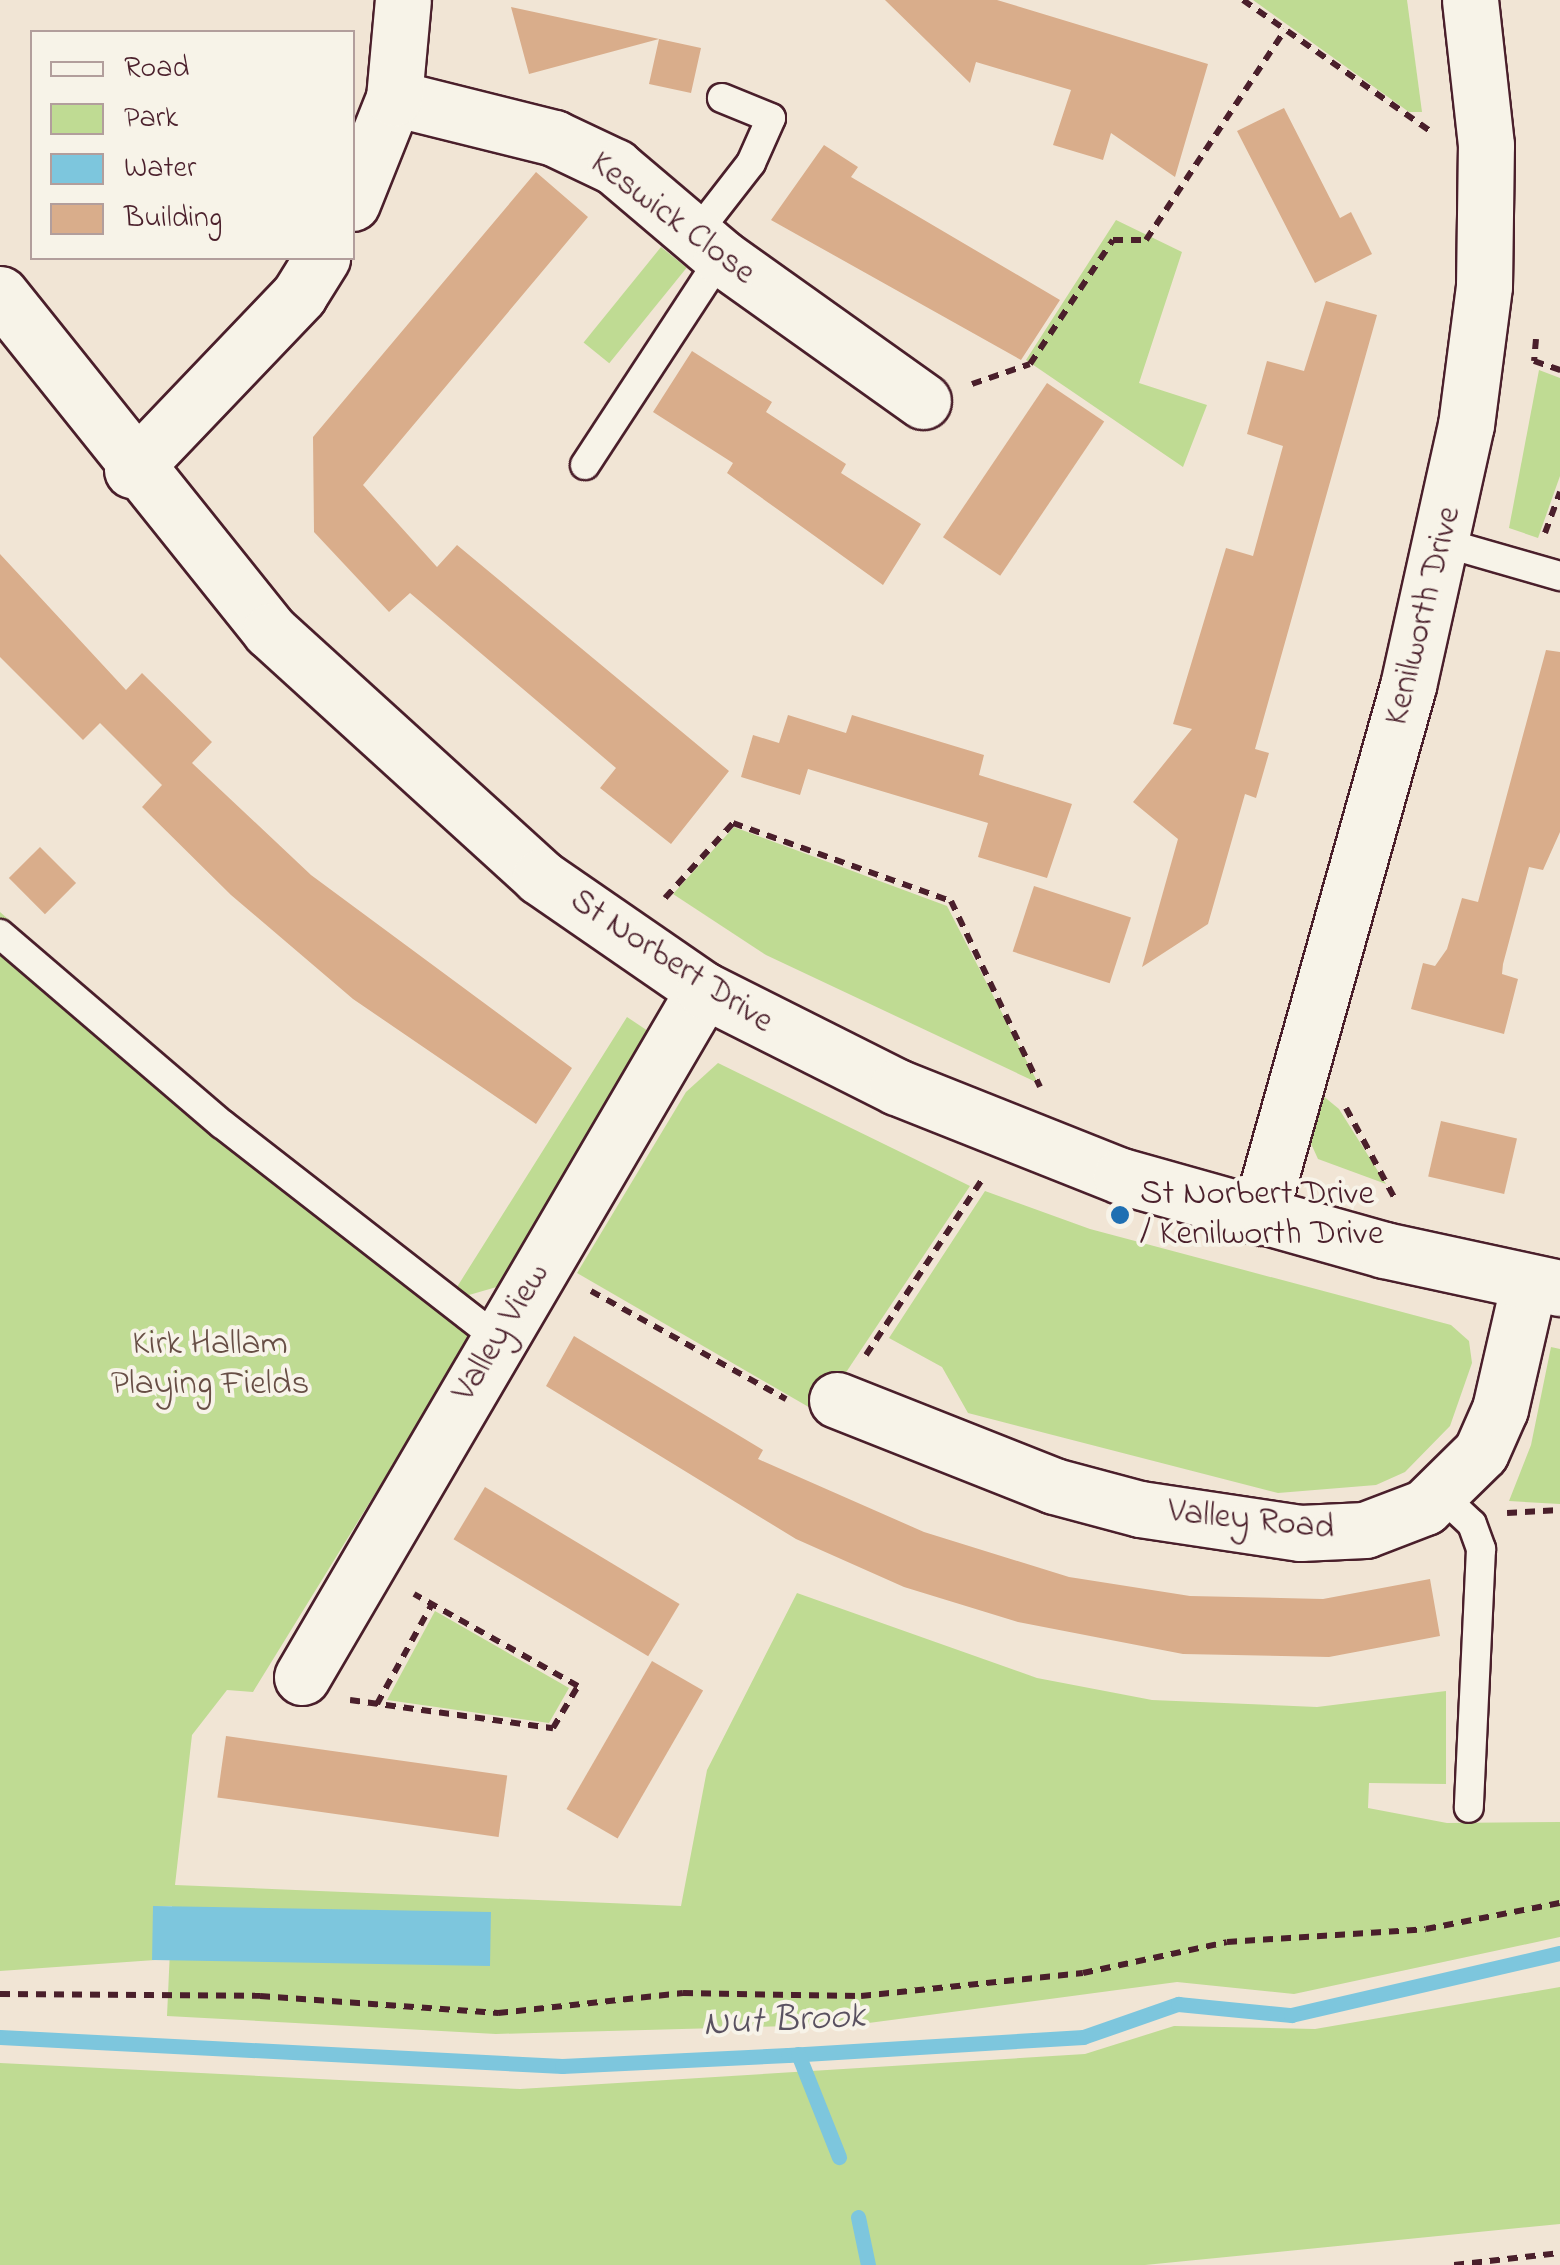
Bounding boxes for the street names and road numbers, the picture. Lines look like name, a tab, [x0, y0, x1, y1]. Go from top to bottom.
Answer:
street label: Keswick Close	[581, 143, 763, 295]
street label: Kenilworth Drive	[1377, 502, 1471, 730]
street label: St Norbert Drive	[561, 881, 781, 1043]
street label: Valley View	[444, 1256, 560, 1410]
street label: Valley Road	[1166, 1491, 1336, 1551]

